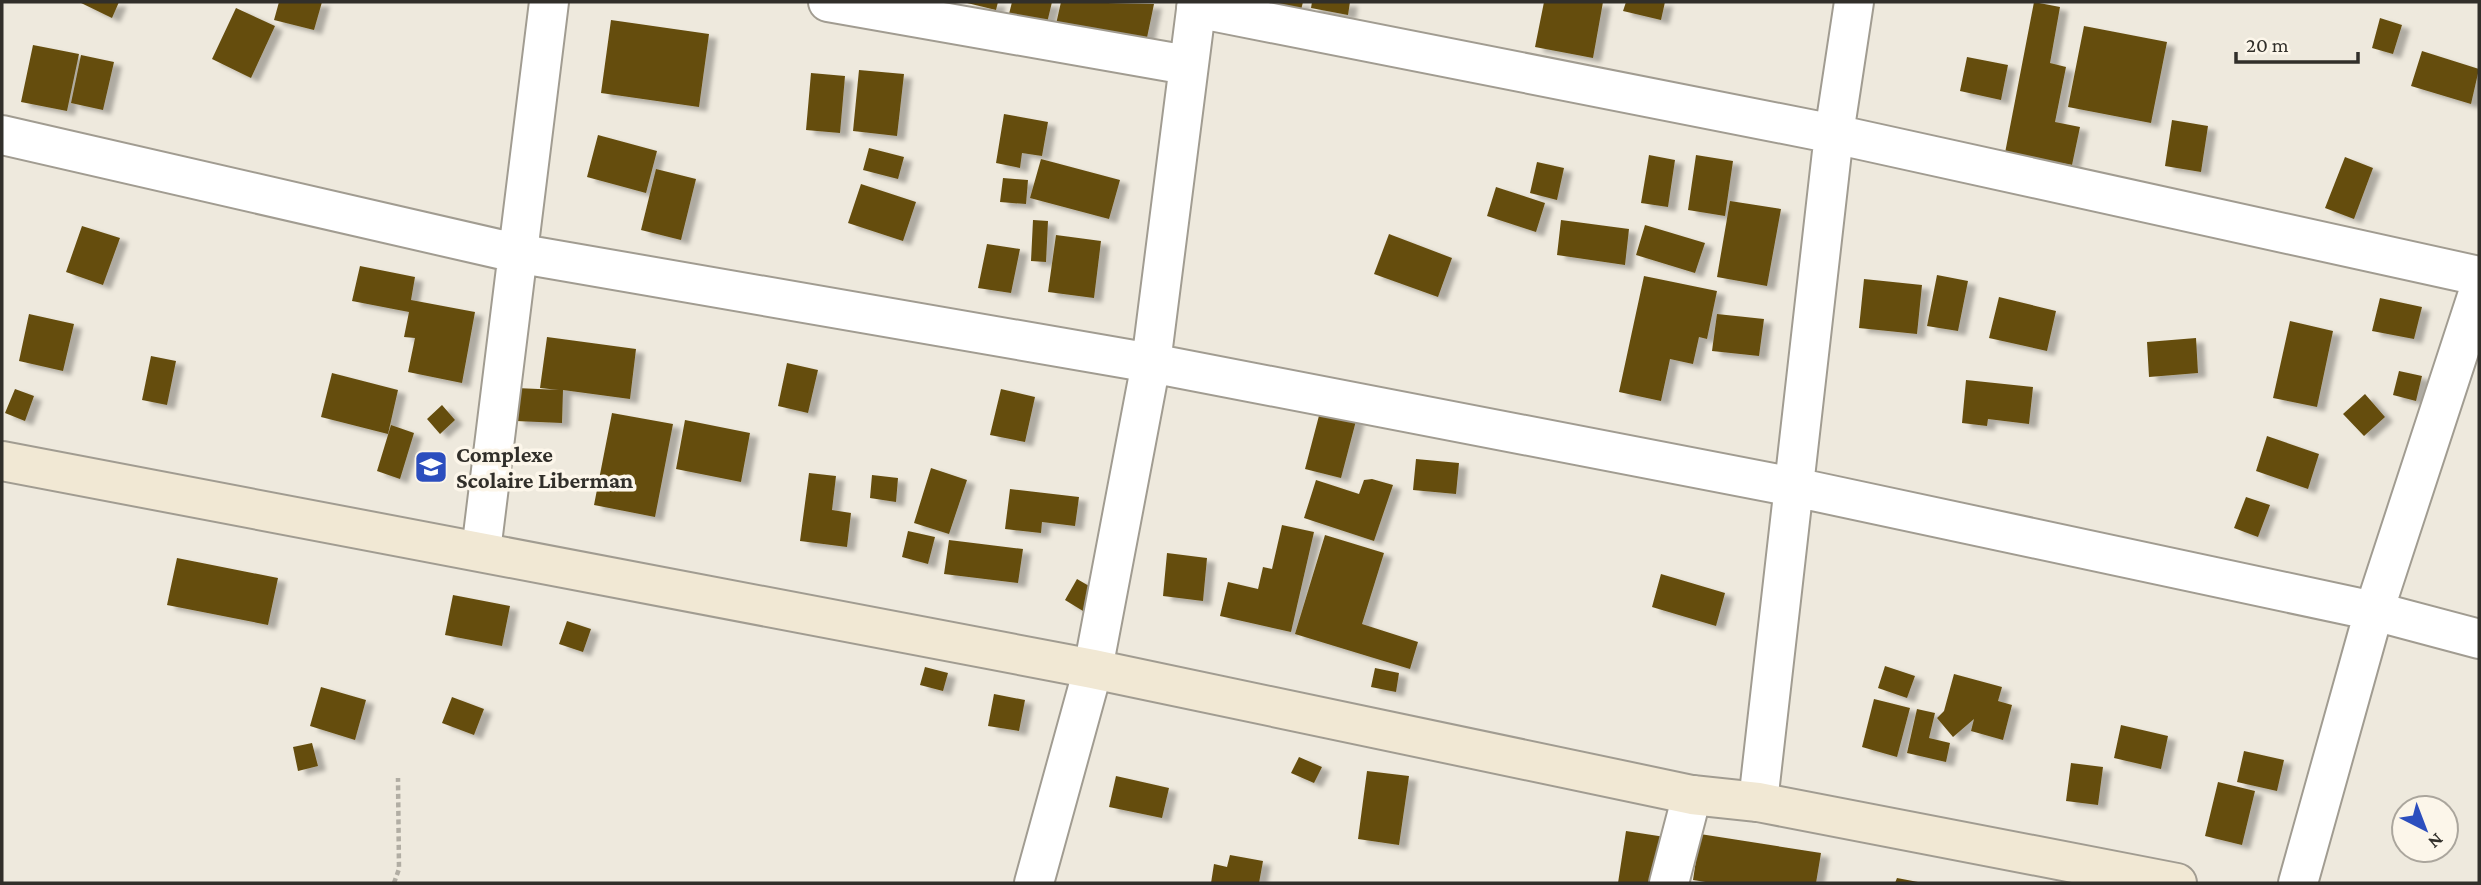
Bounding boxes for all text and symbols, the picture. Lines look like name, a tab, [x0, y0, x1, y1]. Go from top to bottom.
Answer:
scale bar	[2236, 21, 2358, 65]
text: 20 m	[2246, 33, 2289, 57]
place label: Complexe Scolaire Liberman	[456, 441, 633, 493]
school or university icon: Complexe Scolaire Liberman	[412, 448, 450, 486]
north arrow	[2390, 794, 2460, 864]
text: N	[2424, 829, 2448, 853]

